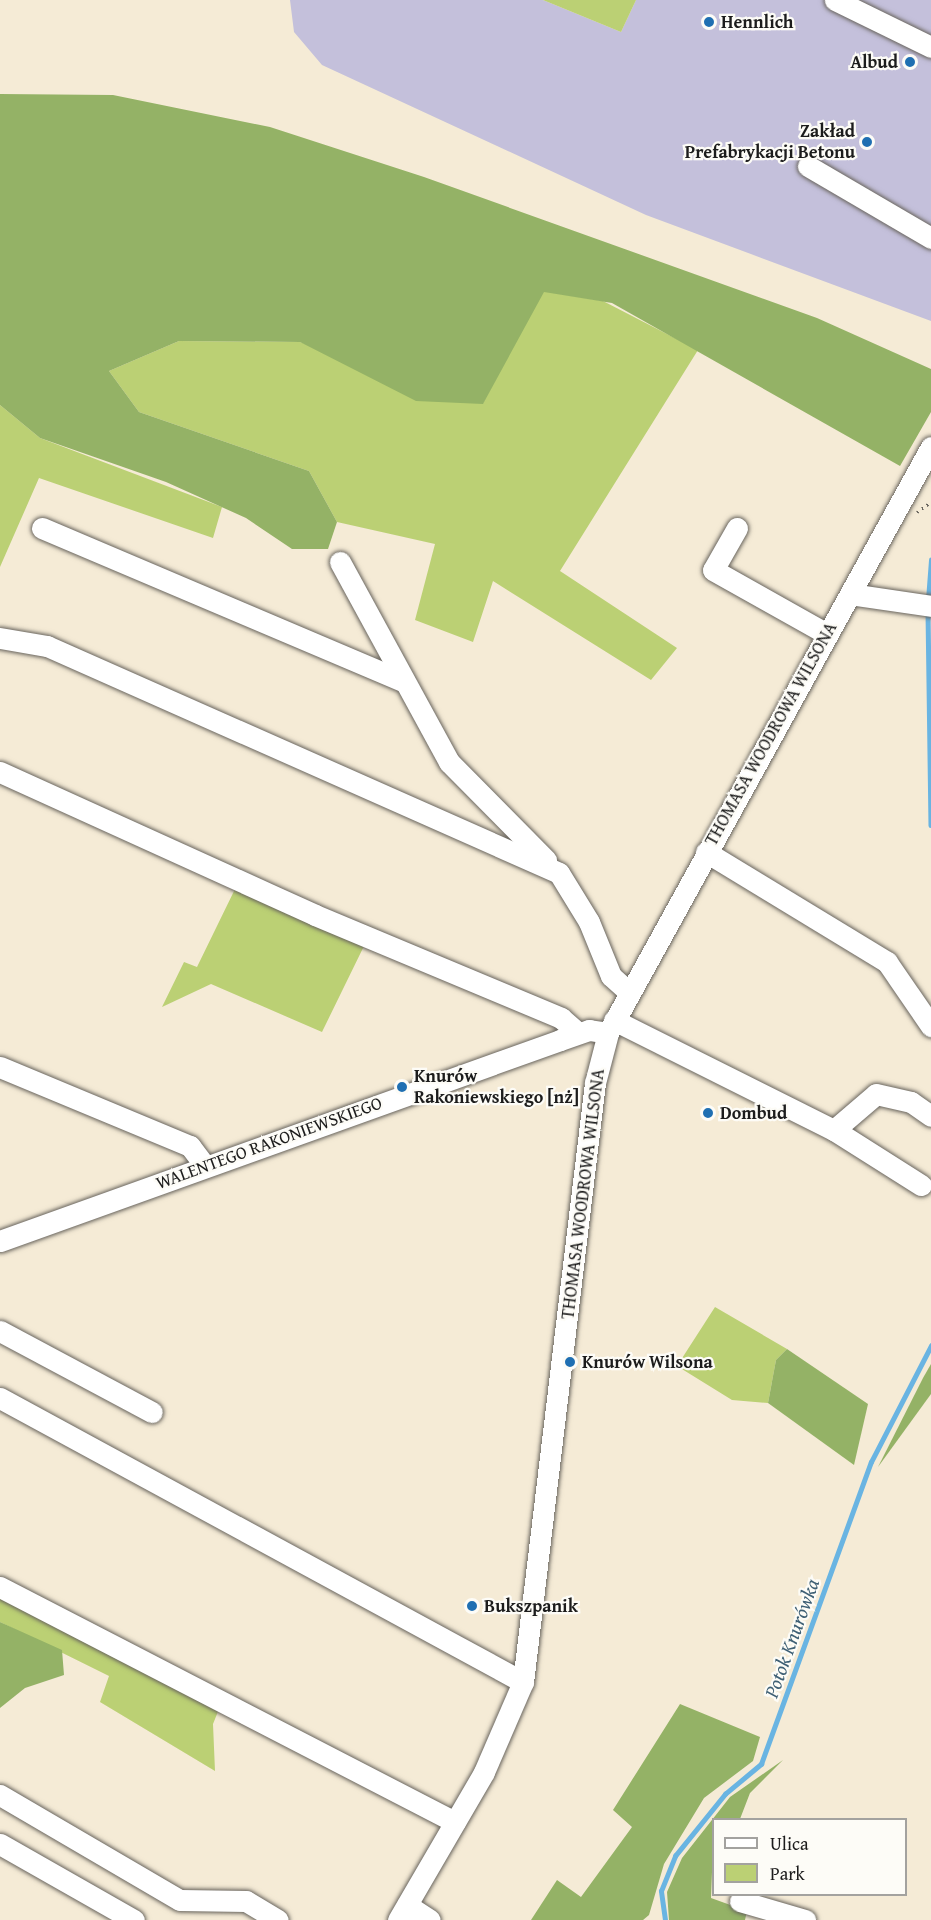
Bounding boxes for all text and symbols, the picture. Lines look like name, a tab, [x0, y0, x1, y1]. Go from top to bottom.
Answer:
place label: Hennlich	[721, 11, 793, 33]
marker: Hennlich	[702, 15, 716, 29]
place label: Albud	[850, 51, 898, 73]
marker: Albud	[903, 55, 917, 69]
place label: Zakład Prefabrykacji Betonu	[685, 121, 855, 164]
marker: Zakład Prefabrykacji Betonu	[860, 135, 874, 149]
street label: THOMASA WOODROWA WILSONA	[700, 619, 842, 849]
place label: Knurów Rakoniewskiego [nż]	[414, 1066, 578, 1108]
street label: THOMASA WOODROWA WILSONA	[557, 1068, 609, 1320]
marker: Knurów Rakoniewskiego [nż]	[395, 1080, 409, 1094]
street label: WALENTEGO RAKONIEWSKIEGO	[153, 1092, 385, 1194]
place label: Dombud	[720, 1102, 787, 1124]
marker: Dombud	[701, 1106, 715, 1120]
place label: Knurów Wilsona	[582, 1351, 713, 1373]
marker: Knurów Wilsona	[563, 1355, 577, 1369]
water label: Potok Knurówka	[758, 1575, 824, 1701]
place label: Bukszpanik	[484, 1595, 578, 1617]
marker: Bukszpanik	[465, 1599, 479, 1613]
legend	[712, 1818, 907, 1896]
text: Ulica	[770, 1830, 808, 1857]
text: Park	[770, 1860, 805, 1887]

